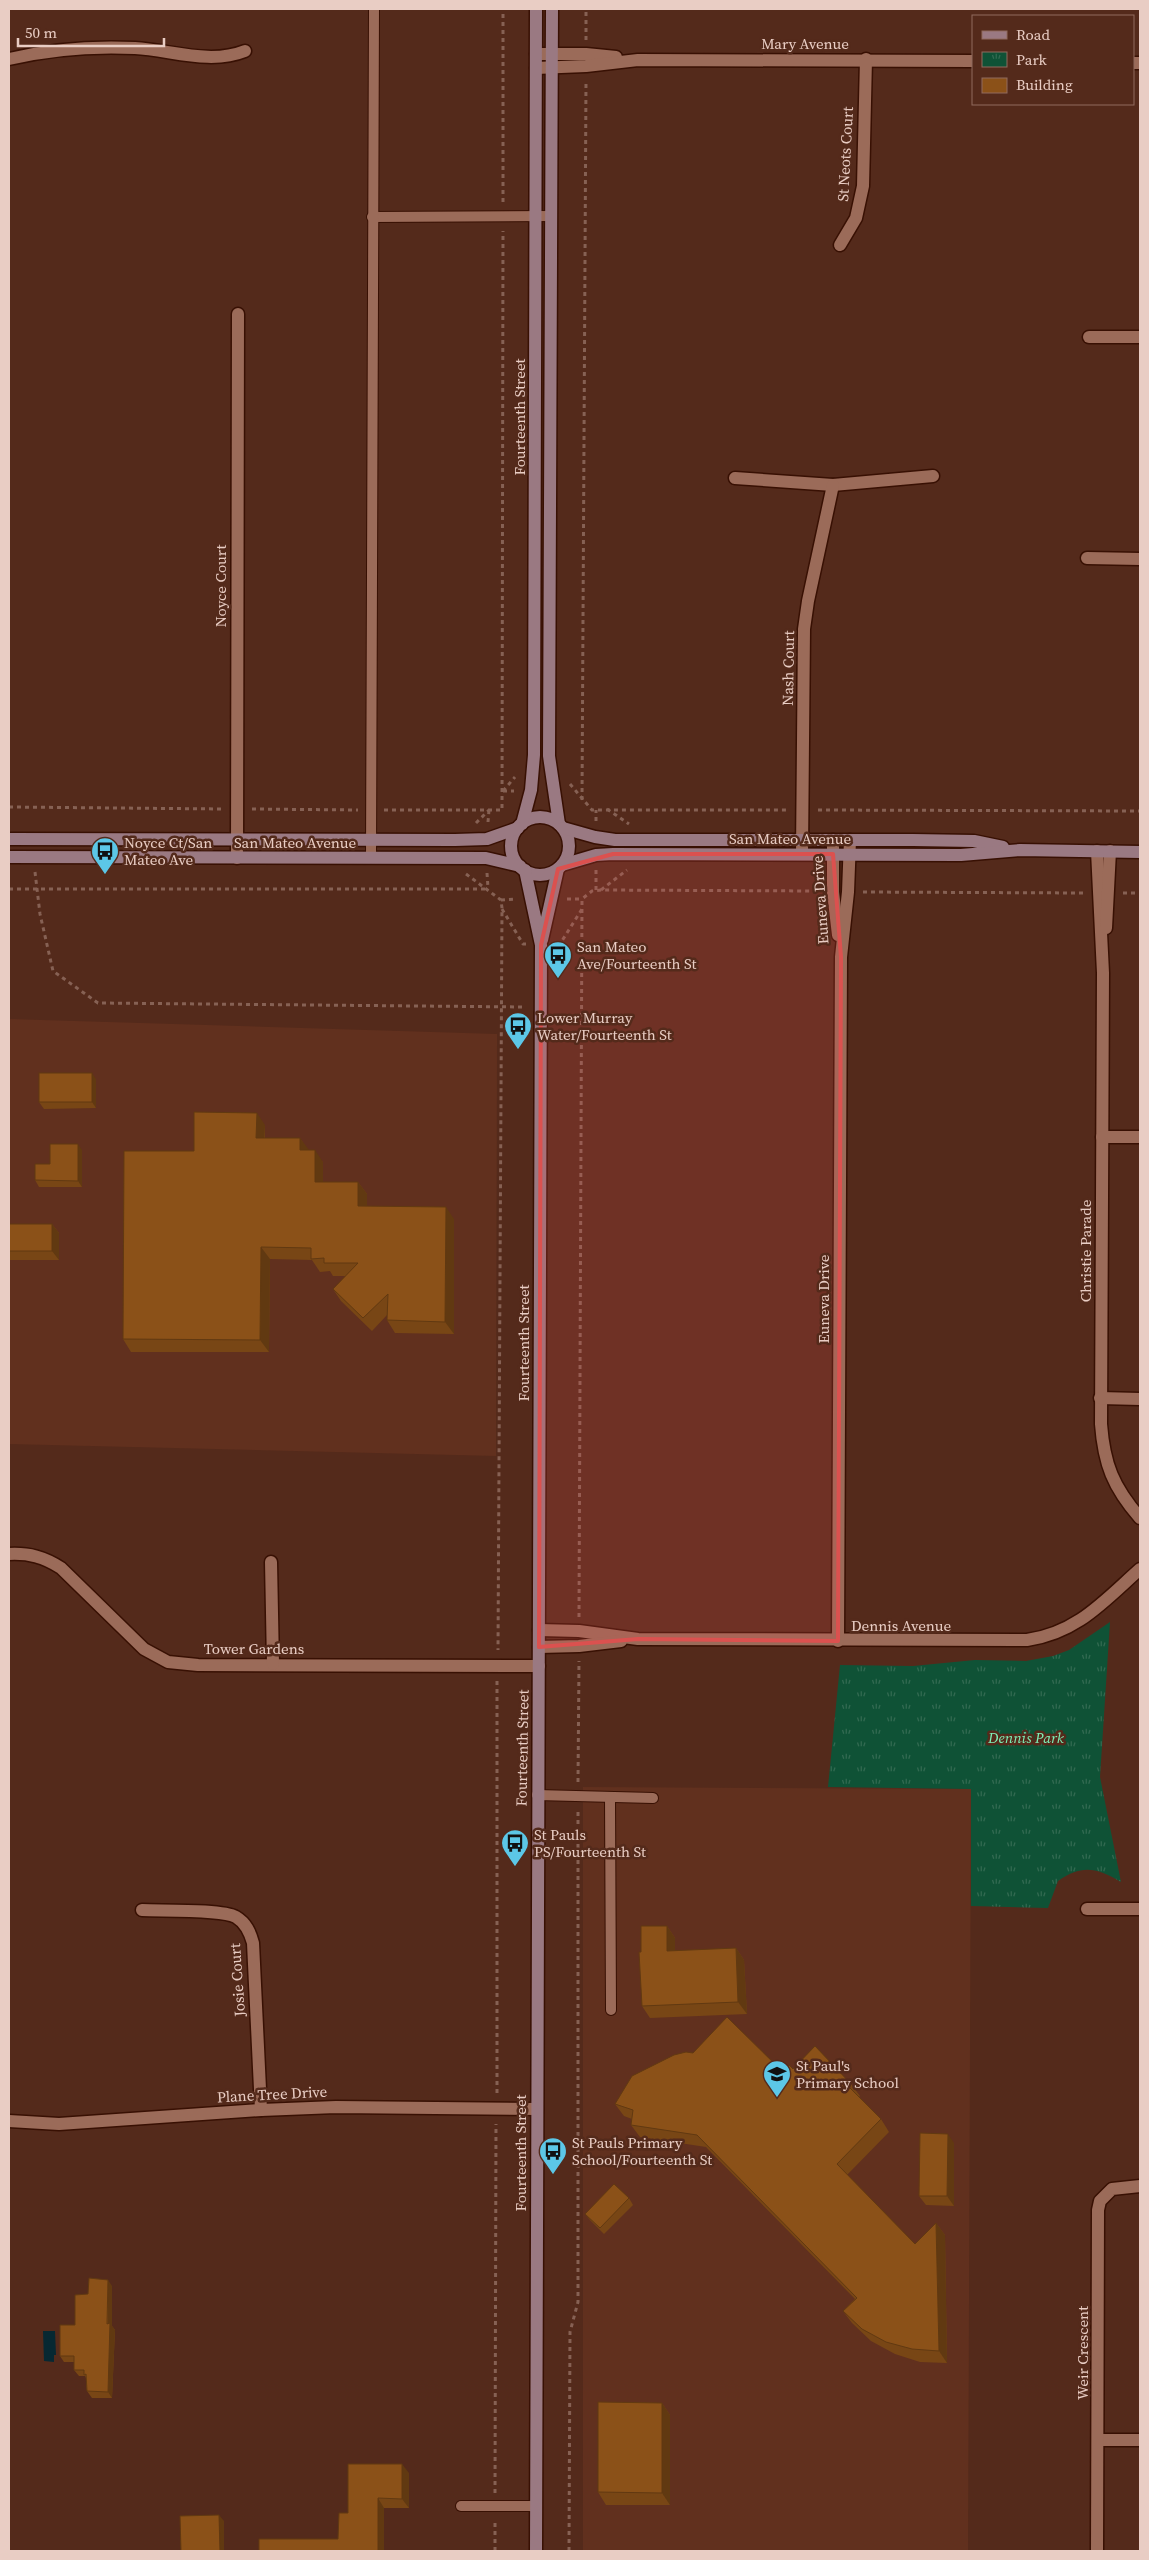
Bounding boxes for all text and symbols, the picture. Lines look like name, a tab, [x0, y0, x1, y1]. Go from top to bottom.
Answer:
scale bar	[18, 15, 164, 47]
legend	[972, 15, 1134, 105]
text: 50 m	[25, 22, 57, 43]
text: Road	[1016, 24, 1050, 45]
street label: Mary Avenue	[761, 33, 849, 54]
text: Park	[1016, 49, 1048, 70]
text: Building	[1016, 74, 1073, 95]
street label: St Neots Court	[832, 106, 858, 202]
street label: Fourteenth Street	[509, 358, 530, 475]
street label: Noyce Court	[210, 545, 231, 627]
street label: Nash Court	[777, 630, 799, 706]
street label: San Mateo Avenue	[729, 828, 851, 849]
place label: Noyce Ct/San Mateo Ave	[124, 832, 212, 870]
street label: San Mateo Avenue	[234, 832, 356, 853]
bus stop icon: Noyce Ct/San Mateo Ave	[90, 836, 120, 875]
street label: Euneva Drive	[806, 855, 834, 945]
place label: San Mateo Ave/Fourteenth St	[577, 936, 696, 974]
bus stop icon: San Mateo Ave/Fourteenth St	[543, 940, 573, 979]
place label: Lower Murray Water/Fourteenth St	[537, 1007, 672, 1045]
bus stop icon: Lower Murray Water/Fourteenth St	[503, 1011, 533, 1050]
street label: Christie Parade	[1075, 1199, 1096, 1302]
street label: Euneva Drive	[813, 1254, 834, 1343]
street label: Fourteenth Street	[513, 1284, 534, 1401]
street label: Dennis Avenue	[851, 1615, 951, 1636]
street label: Tower Gardens	[204, 1638, 304, 1659]
street label: Fourteenth Street	[510, 1689, 534, 1807]
park label: Dennis Park	[987, 1727, 1065, 1748]
place label: St Pauls PS/Fourteenth St	[534, 1824, 646, 1862]
bus stop icon: St Pauls PS/Fourteenth St	[500, 1828, 530, 1867]
street label: Josie Court	[224, 1943, 250, 2018]
place label: St Paul's Primary School	[796, 2055, 899, 2093]
school or university icon: St Paul's Primary School	[762, 2059, 792, 2098]
street label: Plane Tree Drive	[216, 2081, 328, 2107]
street label: Fourteenth Street	[510, 2094, 531, 2211]
place label: St Pauls Primary School/Fourteenth St	[572, 2132, 712, 2170]
bus stop icon: St Pauls Primary School/Fourteenth St	[538, 2136, 568, 2175]
street label: Weir Crescent	[1072, 2306, 1093, 2400]

